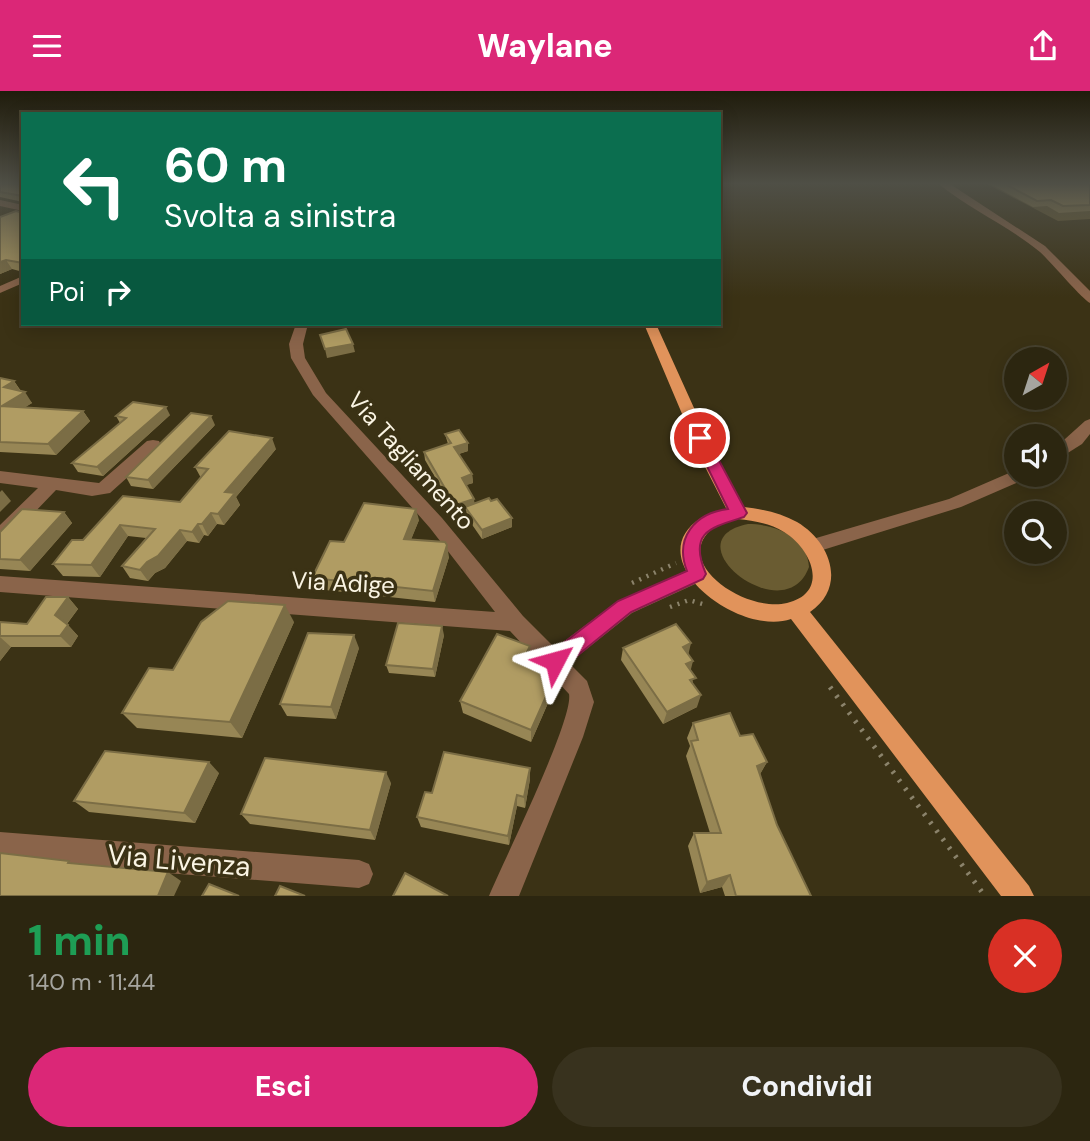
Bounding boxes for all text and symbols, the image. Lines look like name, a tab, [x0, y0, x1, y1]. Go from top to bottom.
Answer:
text: Waylane	[477, 25, 613, 67]
icon: menu	[28, 27, 66, 65]
icon: share	[1024, 27, 1062, 65]
text: 60 m	[164, 133, 287, 197]
icon: left	[49, 140, 140, 231]
text: Svolta a sinistra	[164, 195, 396, 237]
icon: right	[99, 273, 137, 311]
text: Poi	[49, 275, 85, 309]
north arrow	[1004, 347, 1068, 409]
map controls	[1004, 347, 1067, 564]
street label: Via Tagliamento	[341, 385, 482, 536]
pin	[670, 408, 730, 468]
icon: arrive	[681, 419, 719, 457]
button: sound	[1004, 424, 1067, 487]
button: search	[1004, 501, 1067, 564]
street label: Via Adige	[290, 564, 396, 601]
position arrow	[518, 624, 592, 698]
street label: Via Livenza	[106, 836, 252, 885]
text: 1 min	[28, 913, 131, 968]
button: close	[988, 919, 1062, 993]
text: 140 m · 11:44	[28, 967, 155, 997]
button: Esci	[28, 1047, 538, 1127]
button: Condividi	[552, 1047, 1062, 1127]

